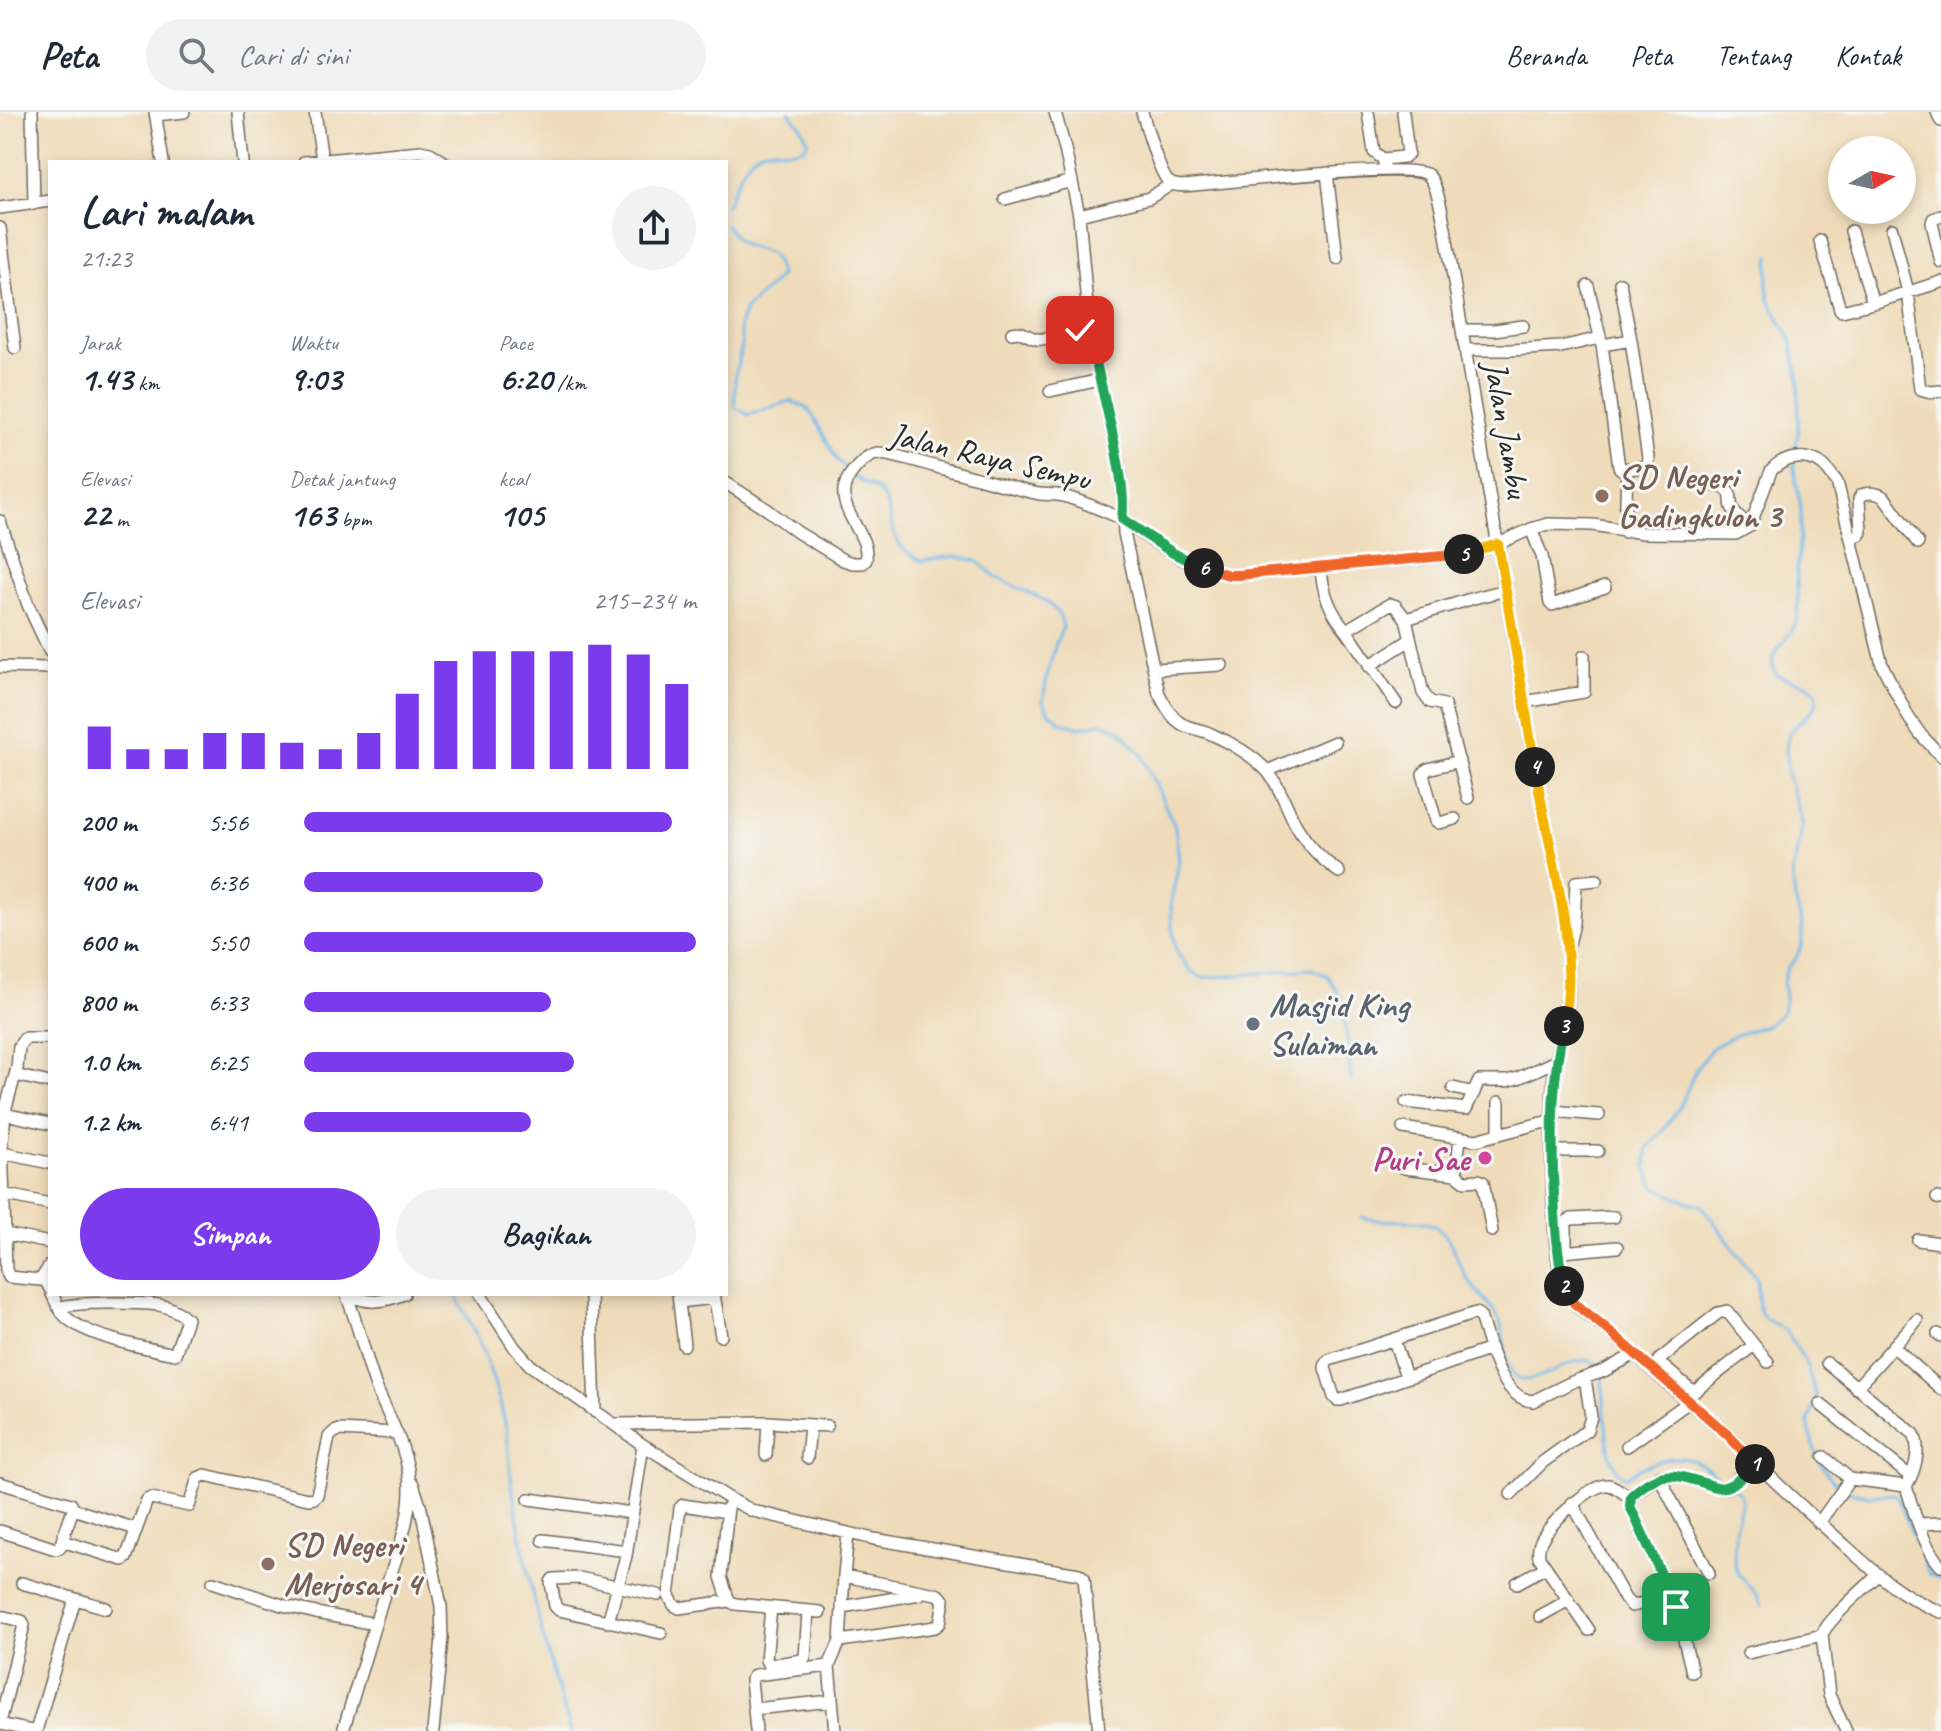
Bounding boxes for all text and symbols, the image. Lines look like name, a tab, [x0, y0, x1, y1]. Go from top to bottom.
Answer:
search box	[146, 19, 706, 91]
text: Peta	[40, 32, 98, 79]
icon: search	[174, 33, 218, 77]
text: Cari di sini	[238, 36, 348, 74]
text: Beranda	[1506, 38, 1586, 73]
text: Peta	[1630, 38, 1672, 73]
text: Tentang	[1716, 38, 1791, 73]
text: Kontak	[1835, 38, 1901, 73]
north arrow	[1828, 136, 1916, 224]
map controls	[1828, 136, 1916, 224]
text: Lari malam	[80, 184, 251, 239]
button: share	[612, 186, 696, 270]
text: 21:23	[80, 242, 132, 275]
pin	[1046, 296, 1114, 364]
icon: check	[1058, 308, 1102, 352]
text: Jarak	[80, 329, 121, 357]
text: Waktu	[289, 329, 338, 357]
text: Pace	[499, 329, 533, 357]
street label: Jalan Jambu	[1473, 355, 1541, 503]
text: 1.43	[80, 357, 133, 400]
text: 9:03	[289, 357, 342, 400]
text: 6:20	[499, 357, 552, 400]
text: km	[133, 369, 159, 397]
text: /km	[552, 369, 586, 397]
street label: Jalan Raya Sempu	[883, 412, 1097, 501]
place label: SD Negeri Gadingkulon 3	[1618, 455, 1784, 537]
text: Elevasi	[80, 465, 130, 493]
text: Detak jantung	[289, 465, 395, 493]
text: kcal	[499, 465, 528, 493]
marker: SD Negeri Gadingkulon 3	[1593, 487, 1611, 505]
text: 22	[80, 493, 111, 536]
text: 163	[289, 493, 336, 536]
text: 105	[499, 493, 544, 536]
text: m	[111, 505, 128, 533]
text: bpm	[336, 505, 371, 533]
pin: 5	[1444, 534, 1484, 574]
text: 5	[1459, 540, 1469, 568]
pin: 6	[1184, 548, 1224, 588]
text: 6	[1199, 554, 1209, 582]
text: Elevasi	[80, 584, 139, 617]
text: 215–234 m	[593, 584, 696, 617]
pin: 4	[1515, 747, 1555, 787]
text: 4	[1530, 753, 1540, 781]
text: 200 m	[80, 806, 136, 839]
text: 5:56	[208, 806, 248, 839]
text: 400 m	[80, 866, 136, 899]
text: 6:36	[208, 866, 248, 899]
text: 600 m	[80, 926, 137, 959]
text: 5:50	[208, 926, 248, 959]
place label: Masjid King Sulaiman	[1269, 983, 1412, 1065]
text: 800 m	[80, 986, 136, 1019]
text: 6:33	[208, 986, 248, 1019]
pin: 3	[1544, 1006, 1584, 1046]
text: 3	[1559, 1012, 1569, 1040]
marker: Masjid King Sulaiman	[1244, 1015, 1262, 1033]
text: 1.0 km	[80, 1046, 140, 1079]
text: 6:25	[208, 1046, 248, 1079]
text: 1.2 km	[80, 1106, 140, 1139]
text: 6:41	[208, 1106, 248, 1139]
place label: Puri Sae	[1372, 1137, 1473, 1180]
marker: Puri Sae	[1476, 1149, 1494, 1167]
button: Simpan	[80, 1188, 380, 1280]
button: Bagikan	[396, 1188, 696, 1280]
pin: 2	[1544, 1266, 1584, 1306]
text: 2	[1559, 1272, 1569, 1300]
pin: 1	[1735, 1444, 1775, 1484]
text: 1	[1750, 1450, 1760, 1478]
place label: SD Negeri Merjosari 4	[284, 1523, 424, 1605]
marker: SD Negeri Merjosari 4	[259, 1555, 277, 1573]
pin	[1642, 1573, 1710, 1641]
icon: arrive	[1654, 1585, 1698, 1629]

